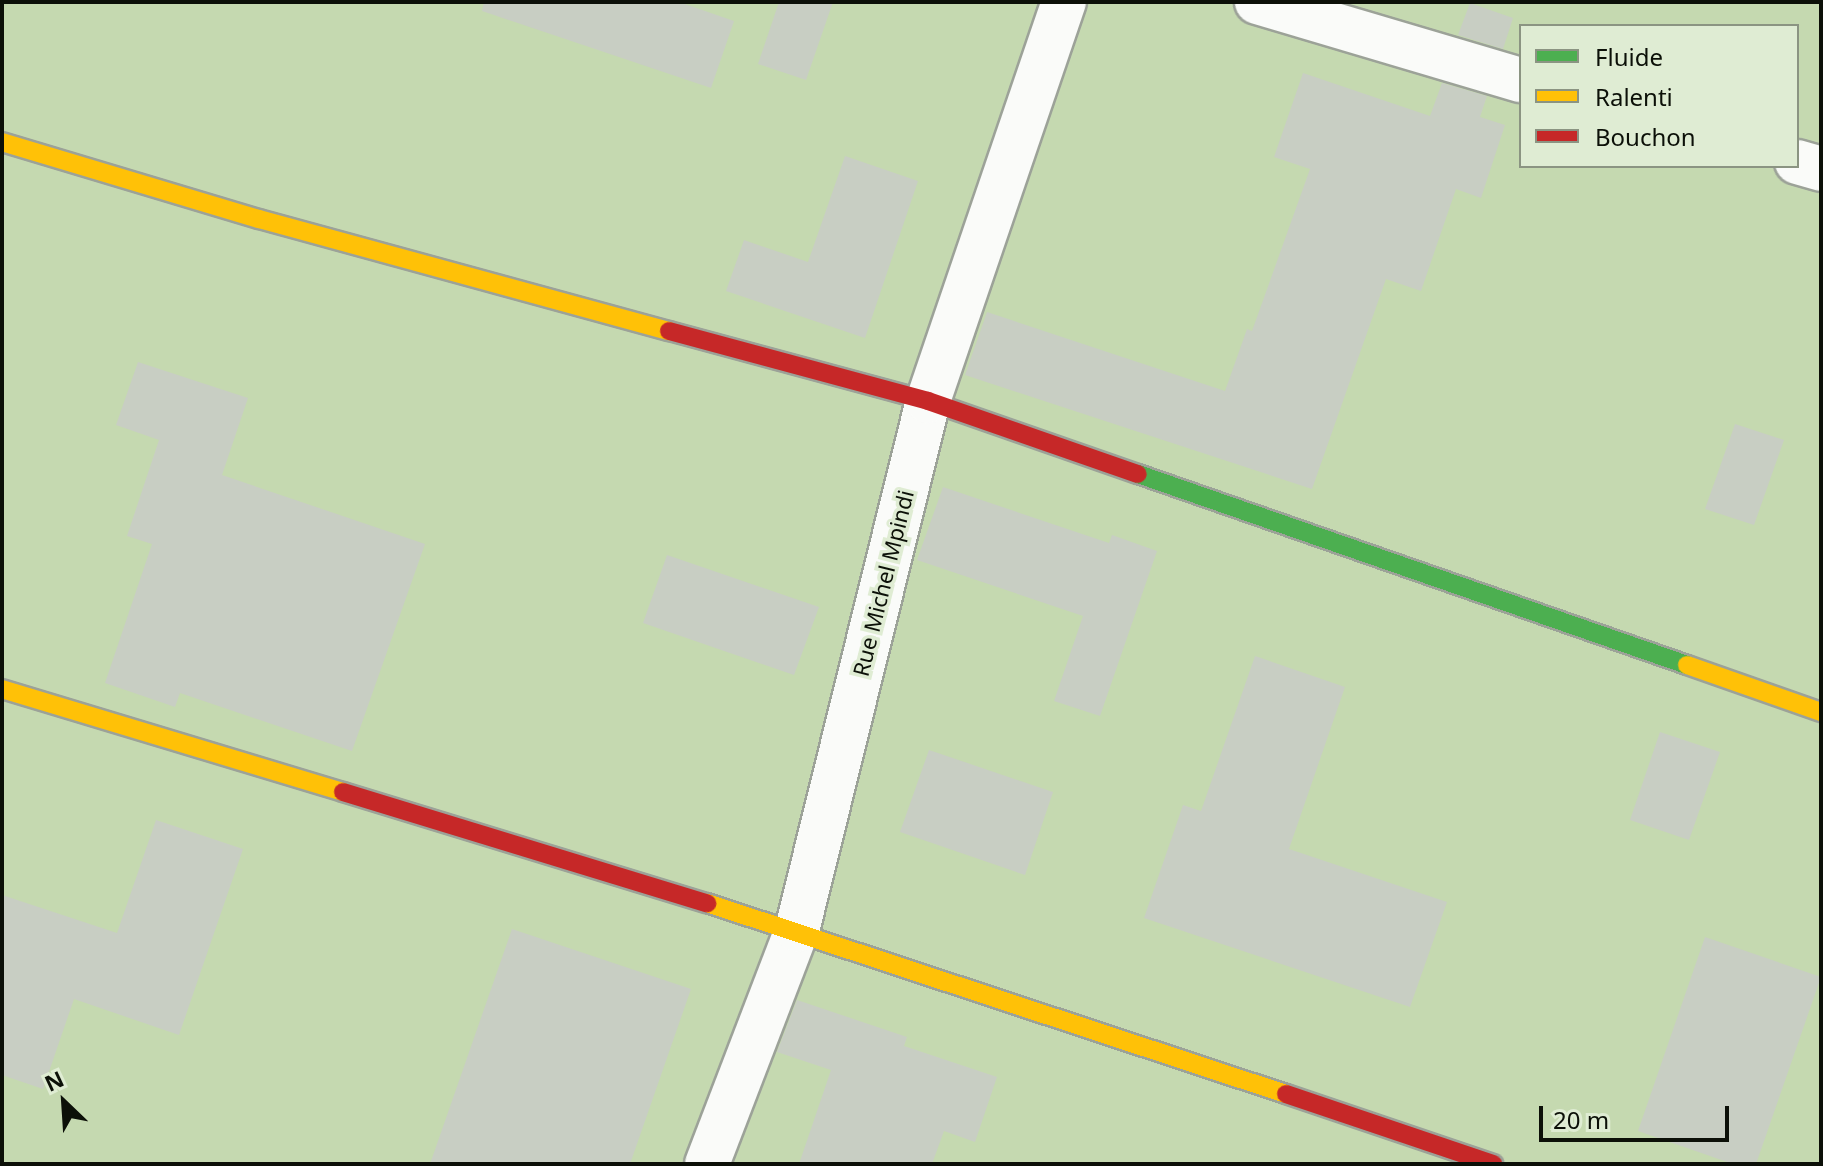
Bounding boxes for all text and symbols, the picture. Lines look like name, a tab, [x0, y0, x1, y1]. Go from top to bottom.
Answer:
legend	[1519, 24, 1799, 168]
text: Fluide	[1595, 40, 1663, 73]
text: Ralenti	[1595, 80, 1673, 113]
text: Bouchon	[1595, 120, 1696, 153]
street label: Rue Michel Mpindi	[847, 487, 919, 679]
north arrow	[24, 1062, 104, 1142]
text: N	[39, 1063, 68, 1098]
scale bar	[1543, 1090, 1733, 1140]
text: 20 m	[1553, 1103, 1609, 1136]

